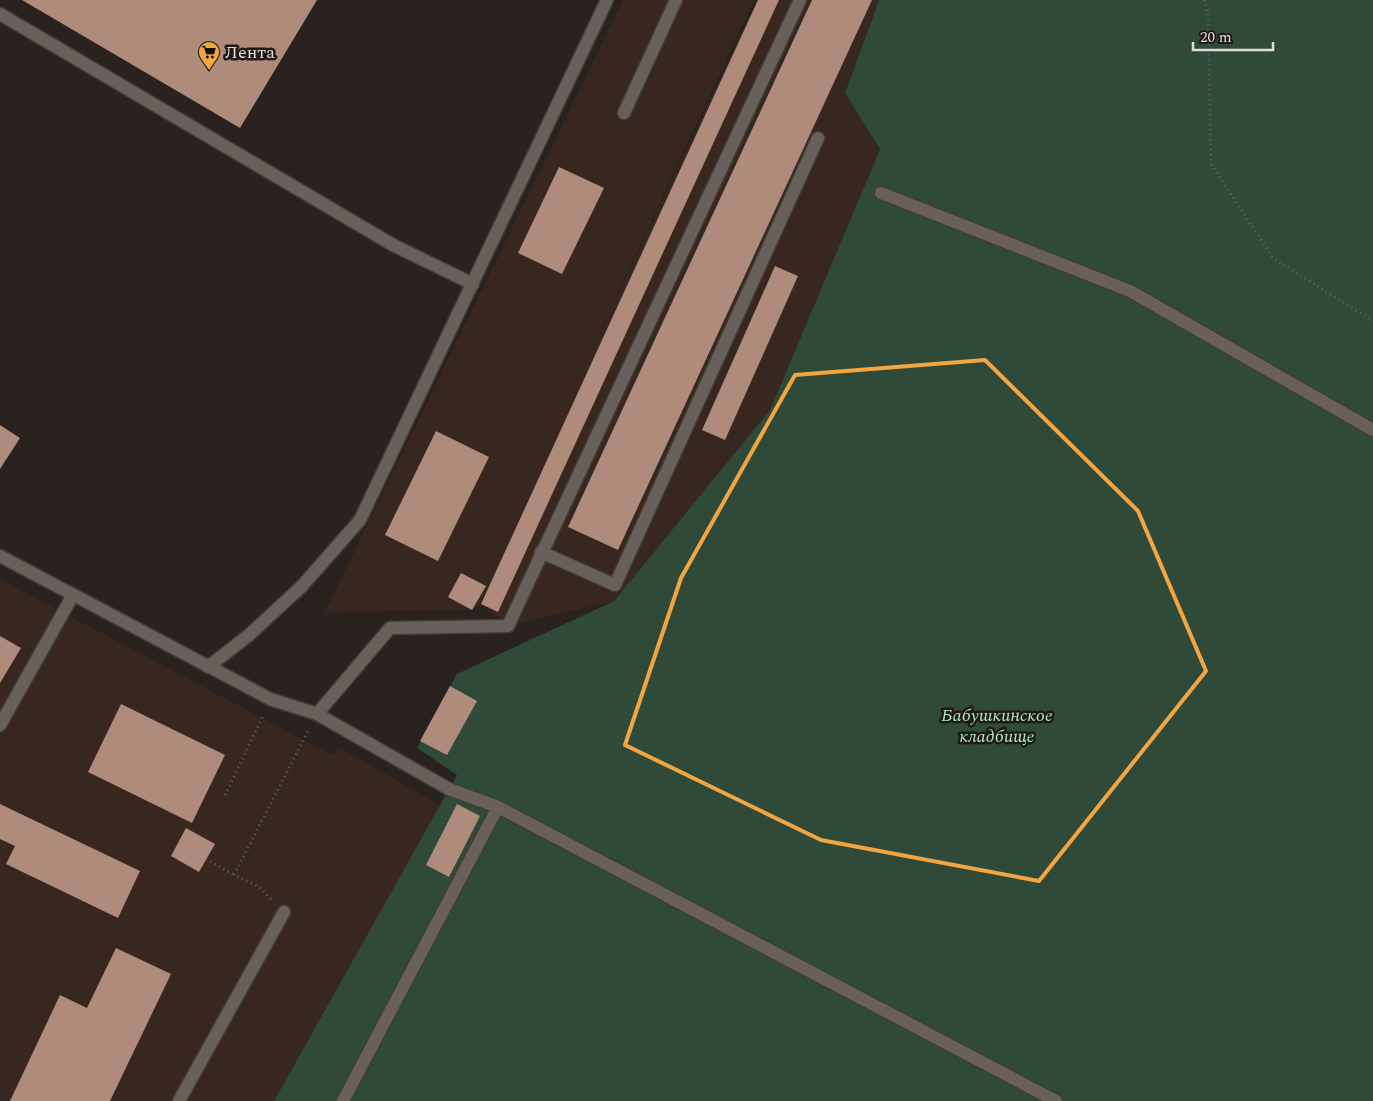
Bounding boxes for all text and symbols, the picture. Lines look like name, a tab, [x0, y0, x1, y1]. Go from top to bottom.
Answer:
scale bar	[1193, 20, 1273, 52]
text: 20 m	[1200, 26, 1232, 49]
place label: Лента	[225, 39, 275, 66]
supermarket icon: Лента	[197, 40, 221, 71]
park label: Бабушкинское кладбище	[941, 702, 1053, 750]

